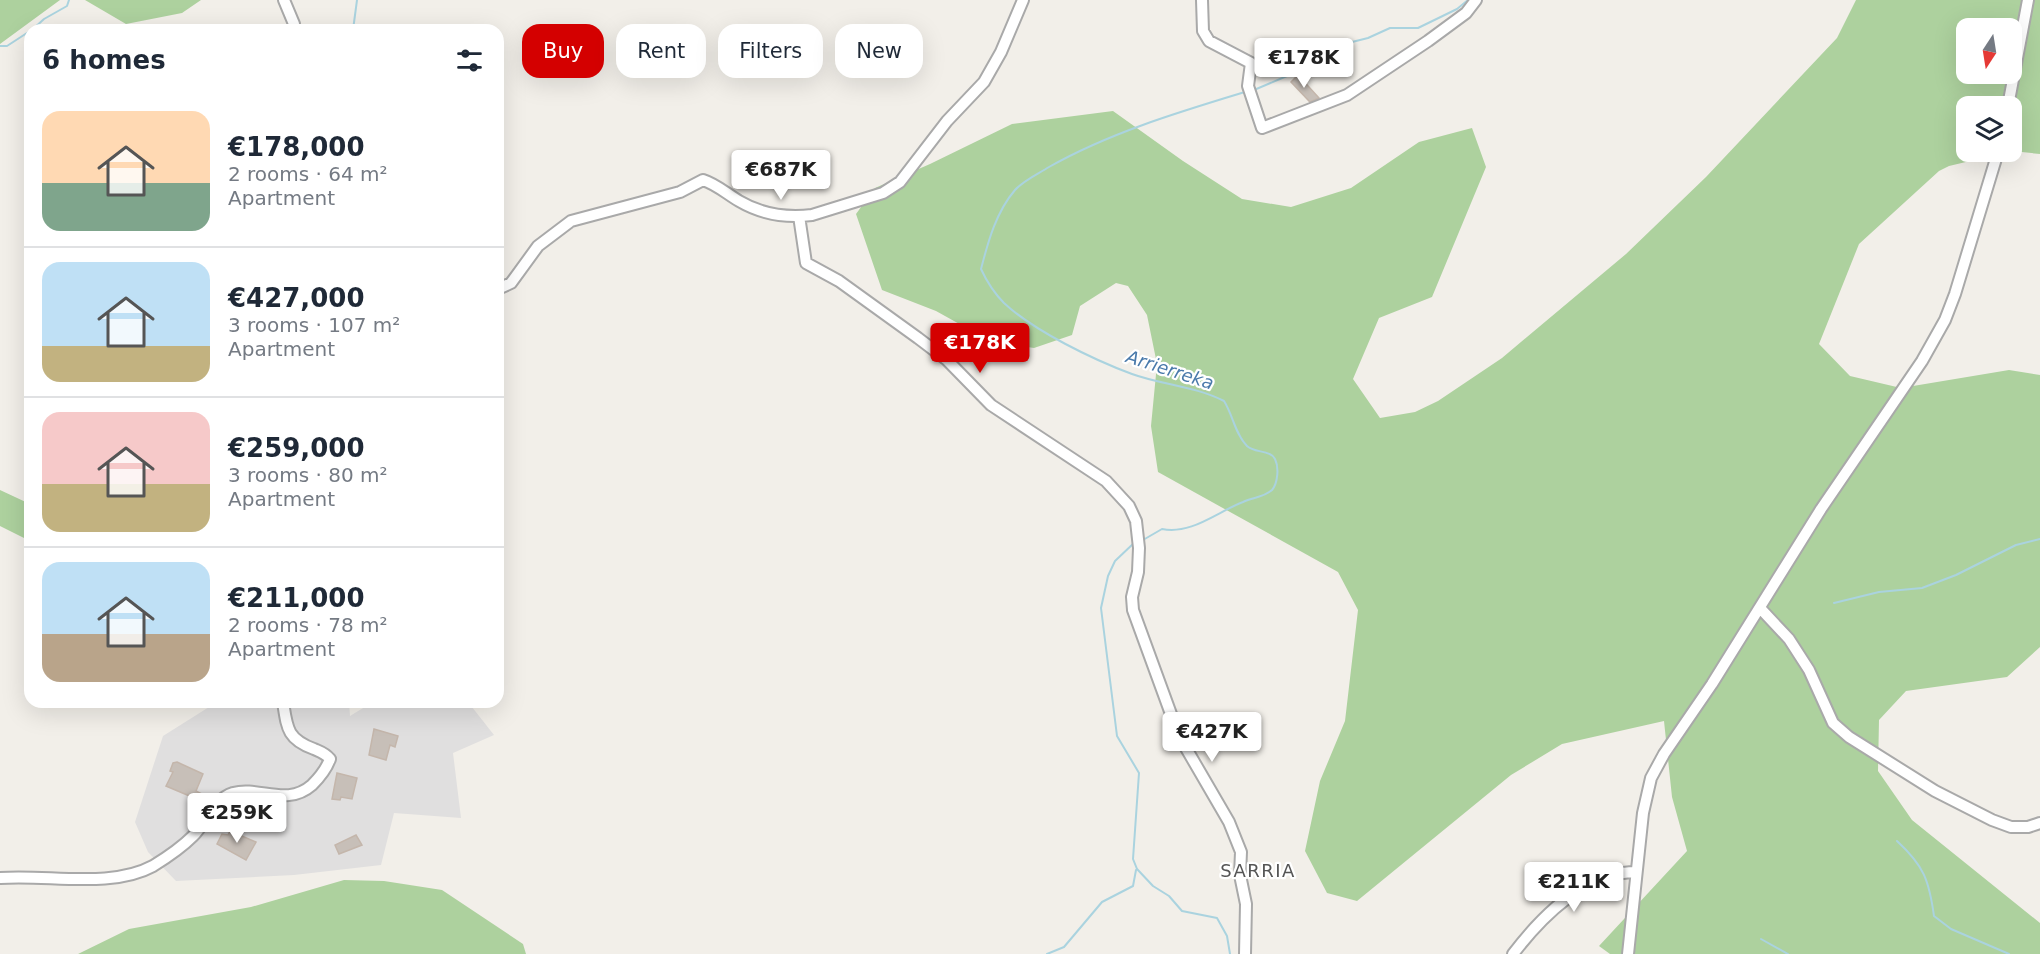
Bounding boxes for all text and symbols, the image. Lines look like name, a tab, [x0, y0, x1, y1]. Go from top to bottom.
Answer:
north arrow	[1956, 18, 2022, 84]
map controls	[1956, 18, 2022, 162]
chip: Buy	[522, 24, 604, 78]
chip: Rent	[616, 24, 706, 78]
chip: Filters	[718, 24, 823, 78]
chip: New	[835, 24, 923, 78]
pin: €178K	[1262, 38, 1346, 89]
icon: filters	[453, 44, 486, 77]
text: 6 homes	[42, 45, 166, 75]
text: €178K	[1268, 45, 1340, 69]
button: layers	[1956, 96, 2022, 162]
text: €178,000	[228, 132, 365, 162]
icon: home	[90, 135, 162, 207]
pin: €687K	[739, 150, 823, 201]
text: €687K	[745, 157, 817, 181]
text: 2 rooms · 64 m²	[228, 162, 388, 186]
text: Apartment	[228, 186, 335, 210]
text: €427,000	[228, 283, 365, 313]
icon: home	[90, 286, 162, 358]
text: 3 rooms · 107 m²	[228, 313, 400, 337]
pin: €178K	[938, 323, 1022, 374]
text: €178K	[944, 330, 1016, 354]
text: Apartment	[228, 337, 335, 361]
water label: Arrierreka	[1123, 345, 1216, 393]
text: €259,000	[228, 433, 365, 463]
icon: home	[90, 436, 162, 508]
text: 3 rooms · 80 m²	[228, 463, 388, 487]
text: Apartment	[228, 487, 335, 511]
text: €211,000	[228, 583, 365, 613]
icon: home	[90, 586, 162, 658]
text: 2 rooms · 78 m²	[228, 613, 388, 637]
text: Apartment	[228, 637, 335, 661]
pin: €427K	[1170, 712, 1254, 763]
text: €427K	[1176, 719, 1248, 743]
pin: €259K	[195, 793, 279, 844]
text: €259K	[201, 800, 273, 824]
district label: SARRIA	[1220, 860, 1296, 881]
pin: €211K	[1532, 862, 1616, 913]
text: €211K	[1538, 869, 1610, 893]

